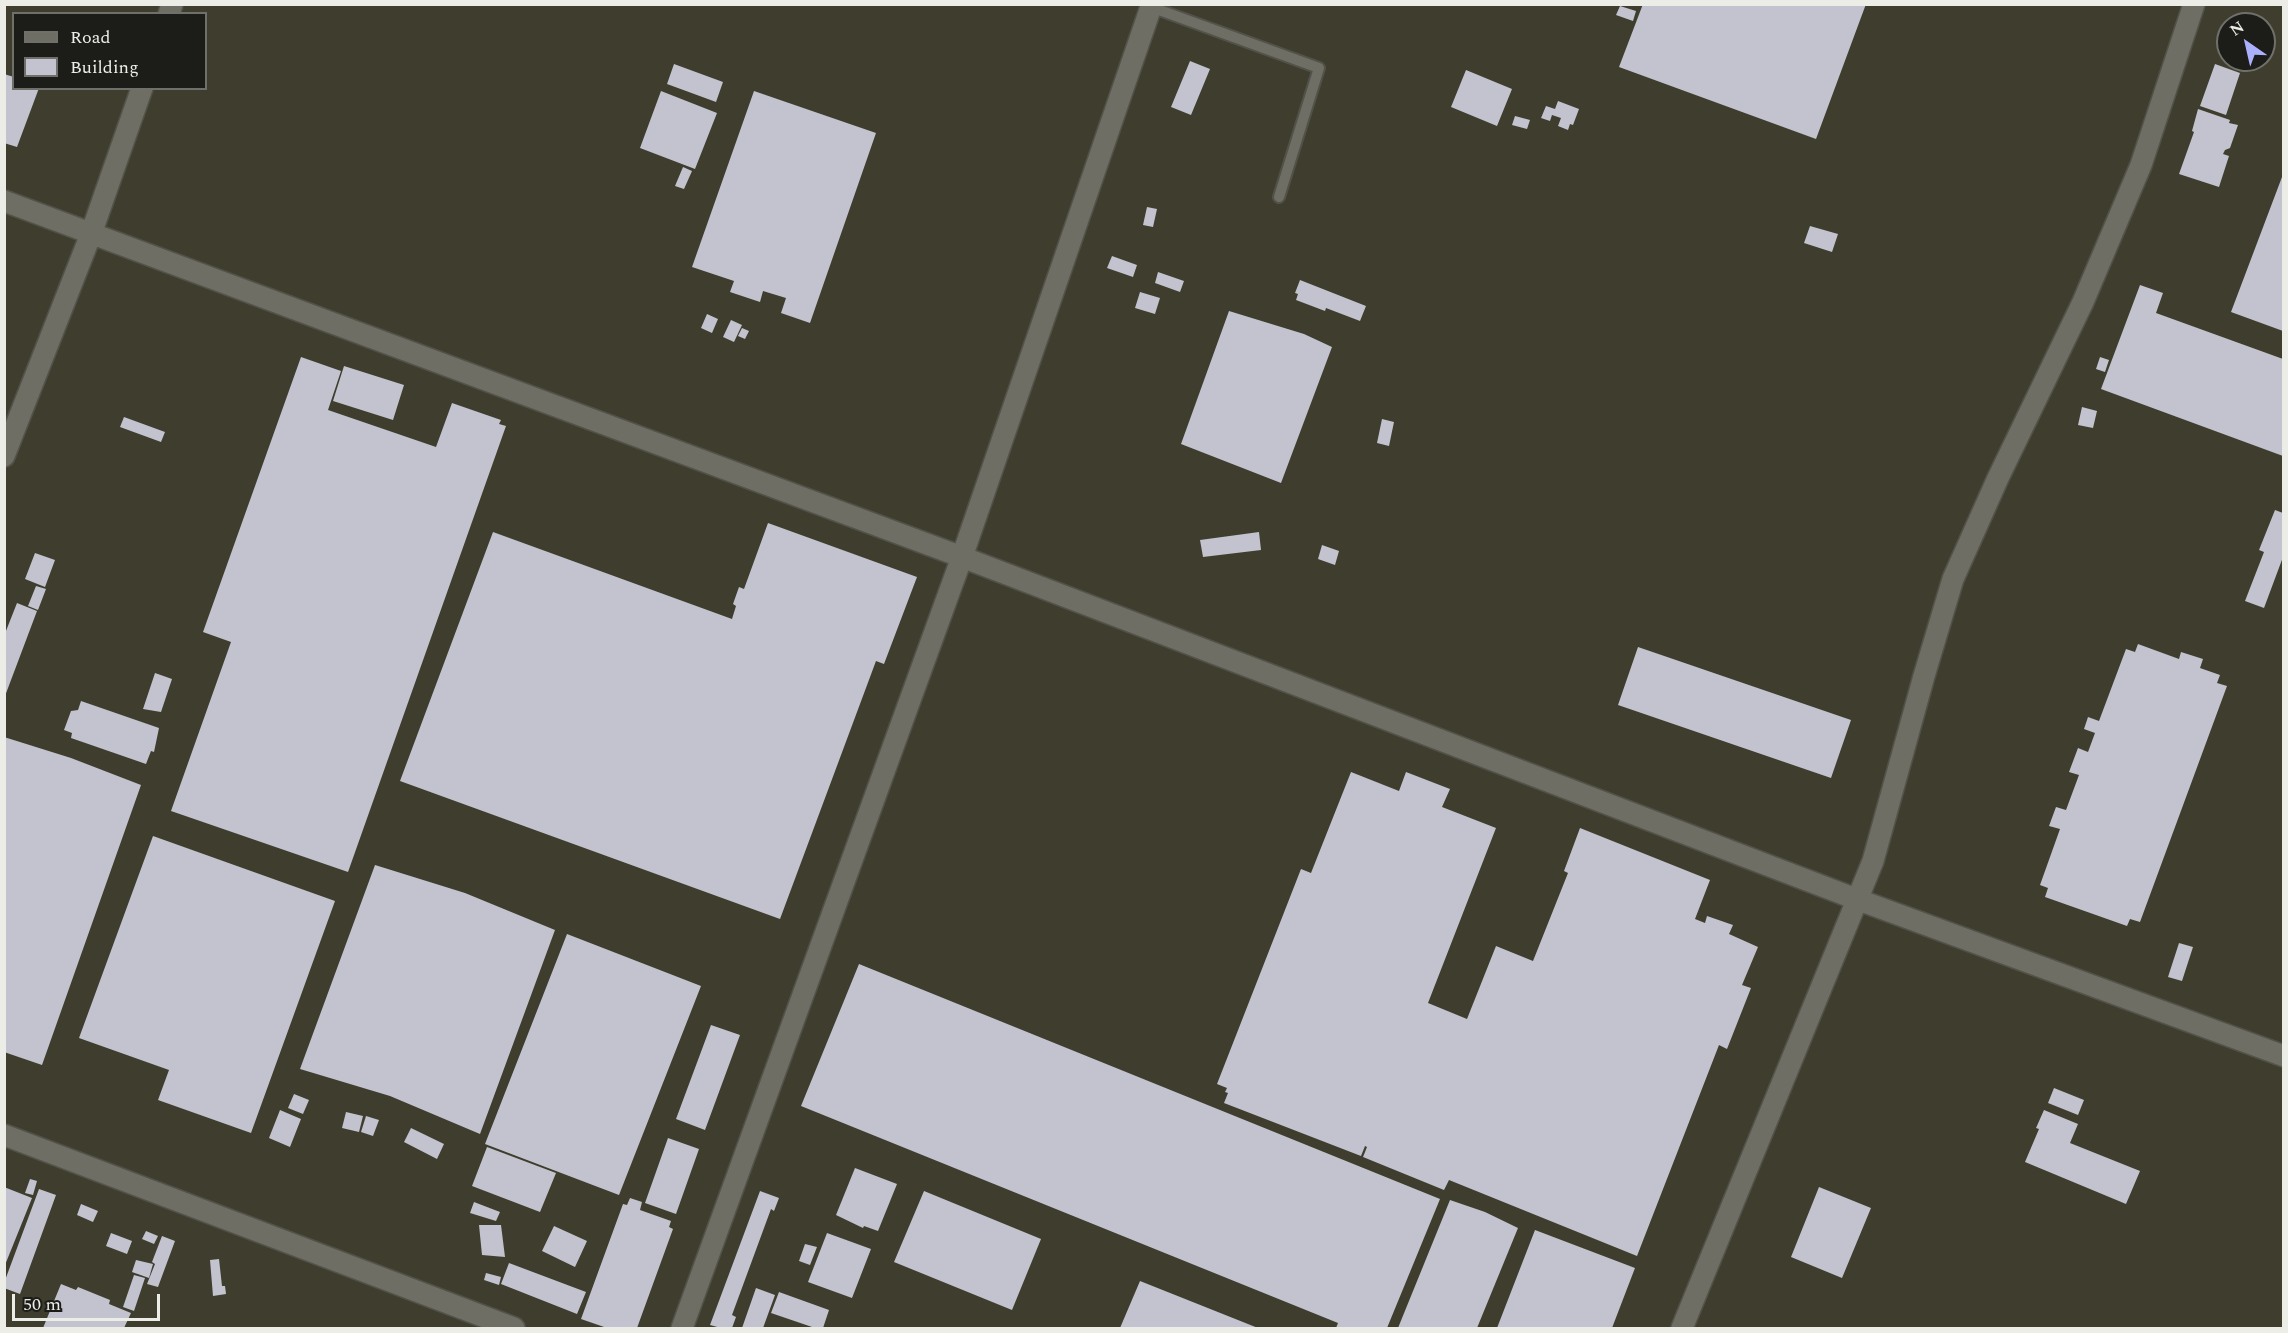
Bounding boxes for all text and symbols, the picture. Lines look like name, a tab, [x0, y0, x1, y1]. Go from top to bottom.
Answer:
legend	[12, 12, 207, 90]
north arrow	[2216, 12, 2276, 72]
text: N	[2225, 15, 2249, 42]
text: Road	[70, 24, 111, 51]
text: Building	[70, 54, 139, 81]
scale bar	[15, 1282, 164, 1320]
text: 50 m	[23, 1291, 61, 1318]

